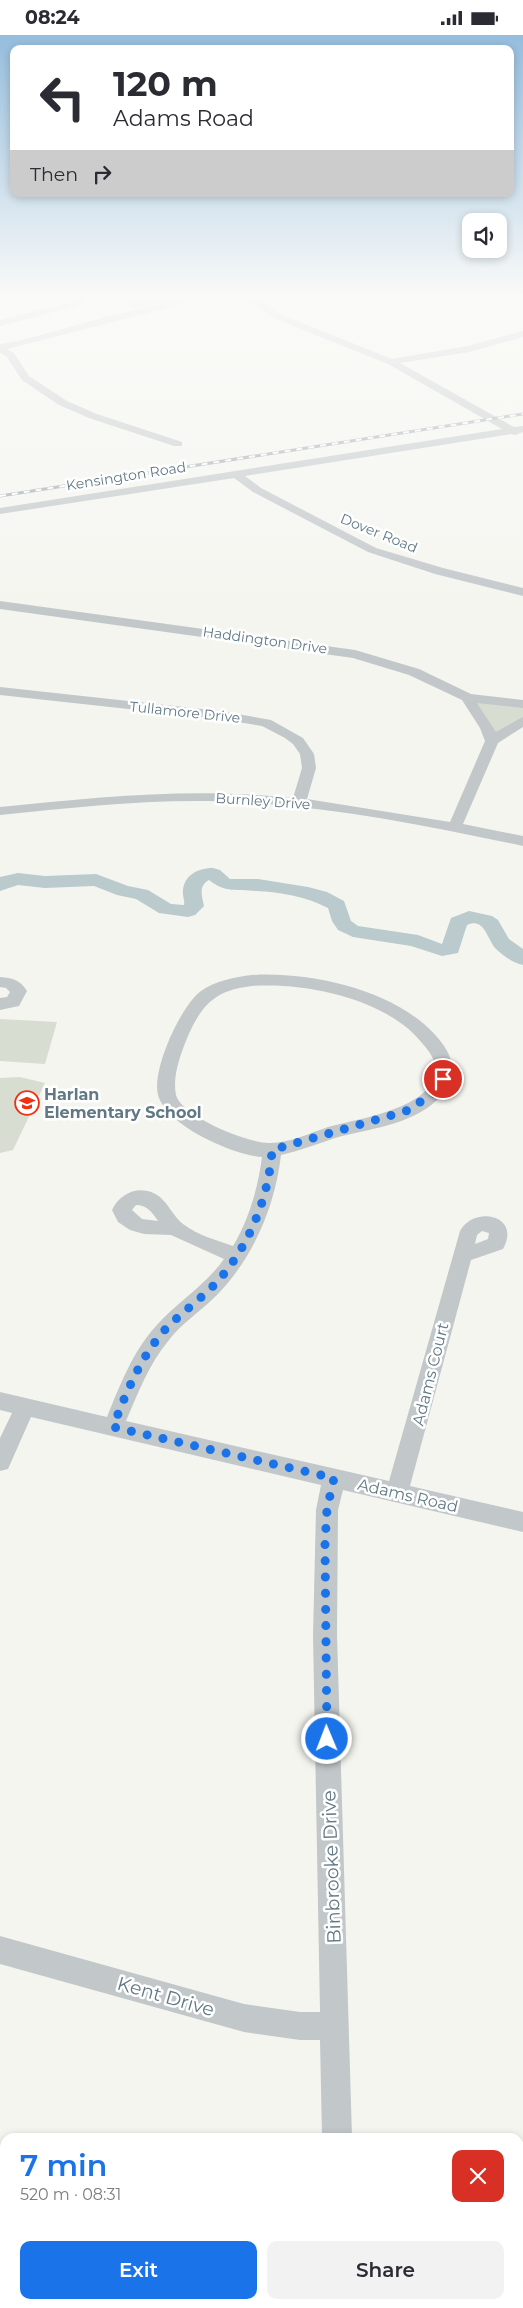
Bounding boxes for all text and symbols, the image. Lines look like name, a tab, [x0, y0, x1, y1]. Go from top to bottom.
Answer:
text: 08:24	[25, 6, 80, 29]
text: 120 m	[113, 62, 218, 105]
icon: left	[30, 65, 95, 130]
text: Adams Road	[113, 105, 254, 132]
icon: right	[88, 160, 116, 188]
text: Then	[30, 163, 78, 186]
map controls	[462, 213, 507, 258]
button: sound	[462, 213, 507, 258]
street label: Kensington Road	[65, 458, 187, 494]
street label: Dover Road	[338, 509, 420, 557]
street label: Haddington Drive	[202, 622, 328, 658]
street label: Tullamore Drive	[129, 697, 241, 727]
street label: Burnley Drive	[215, 789, 311, 813]
pin	[422, 1058, 464, 1100]
icon: arrive	[429, 1065, 457, 1093]
place label: Harlan Elementary School	[44, 1085, 202, 1122]
school or university icon: Harlan Elementary School	[14, 1090, 40, 1116]
street label: Adams Court	[408, 1320, 453, 1428]
street label: Adams Road	[356, 1475, 460, 1516]
position arrow	[300, 1712, 352, 1764]
street label: Binbrooke Drive	[317, 1790, 346, 1944]
street label: Kent Drive	[115, 1972, 217, 2021]
text: 7 min	[20, 2147, 107, 2184]
button: close	[452, 2150, 504, 2202]
text: 520 m · 08:31	[20, 2185, 121, 2204]
button: Exit	[20, 2241, 257, 2299]
button: Share	[267, 2241, 504, 2299]

